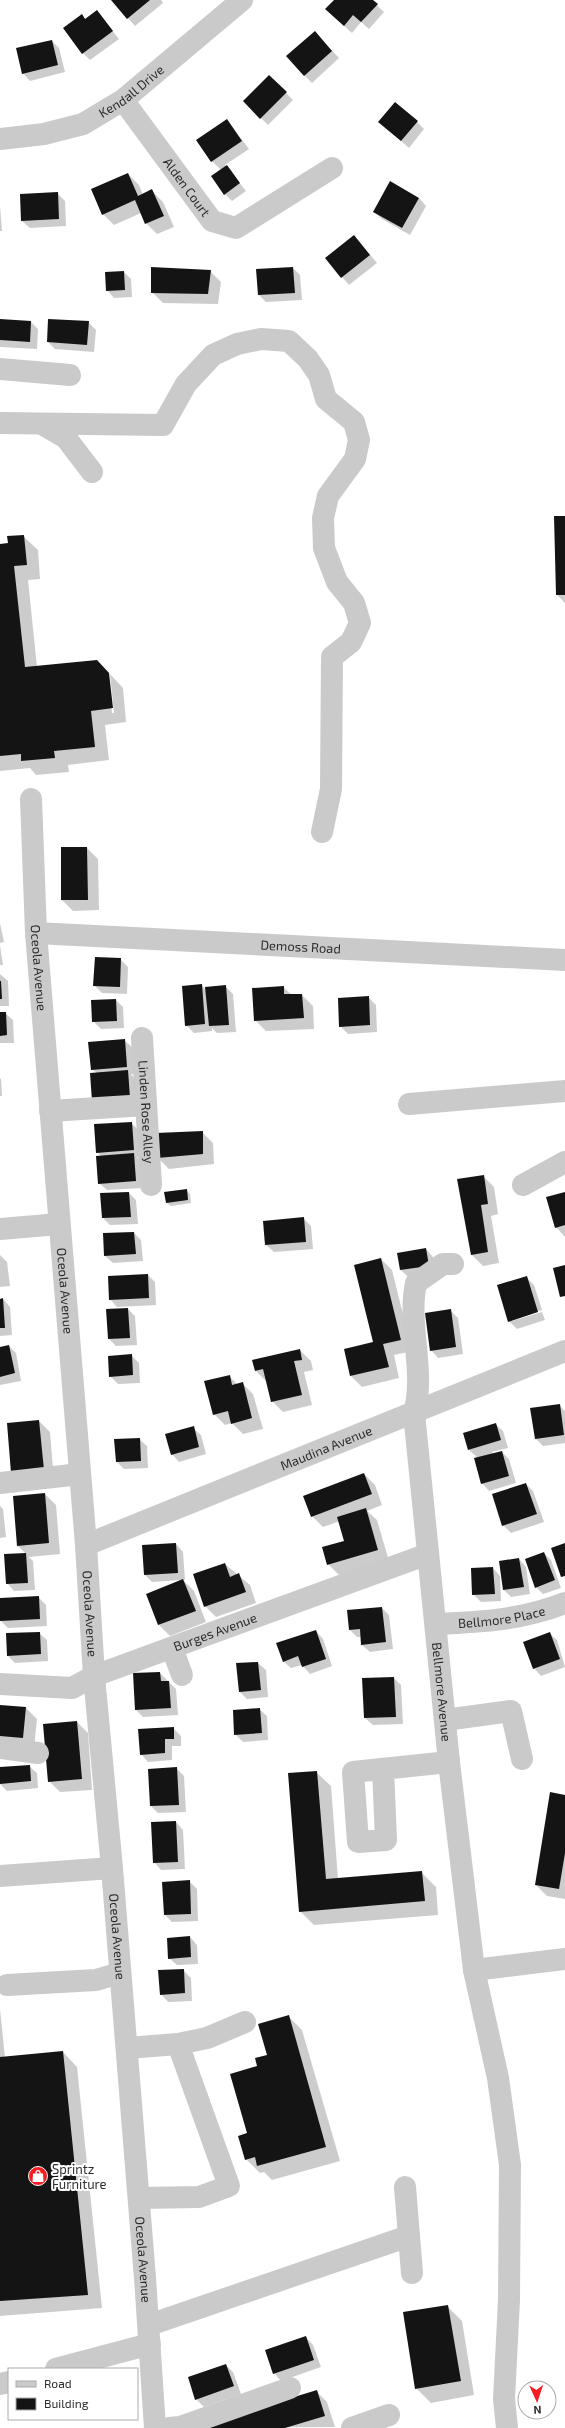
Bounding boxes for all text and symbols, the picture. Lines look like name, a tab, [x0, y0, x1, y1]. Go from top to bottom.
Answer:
street label: Kendall Drive	[96, 61, 167, 121]
street label: Alden Court	[160, 154, 214, 220]
street label: Oceola Avenue	[28, 924, 50, 1012]
street label: Demoss Road	[260, 936, 341, 957]
street label: Linden Rose Alley	[135, 1060, 158, 1164]
street label: Oceola Avenue	[54, 1247, 77, 1335]
street label: Maudina Avenue	[278, 1422, 374, 1473]
street label: Oceola Avenue	[80, 1570, 101, 1657]
street label: Bellmore Place	[457, 1602, 547, 1631]
street label: Burges Avenue	[171, 1609, 259, 1654]
street label: Bellmore Avenue	[429, 1641, 455, 1742]
street label: Oceola Avenue	[106, 1893, 129, 1980]
place label: Sprintz Furniture	[52, 2161, 107, 2192]
shop icon: Sprintz Furniture	[27, 2165, 49, 2187]
street label: Oceola Avenue	[132, 2216, 155, 2303]
legend	[8, 2368, 138, 2420]
text: Road	[44, 2376, 72, 2390]
north arrow	[517, 2380, 557, 2420]
text: Building	[44, 2396, 89, 2410]
text: N	[533, 2404, 542, 2417]

